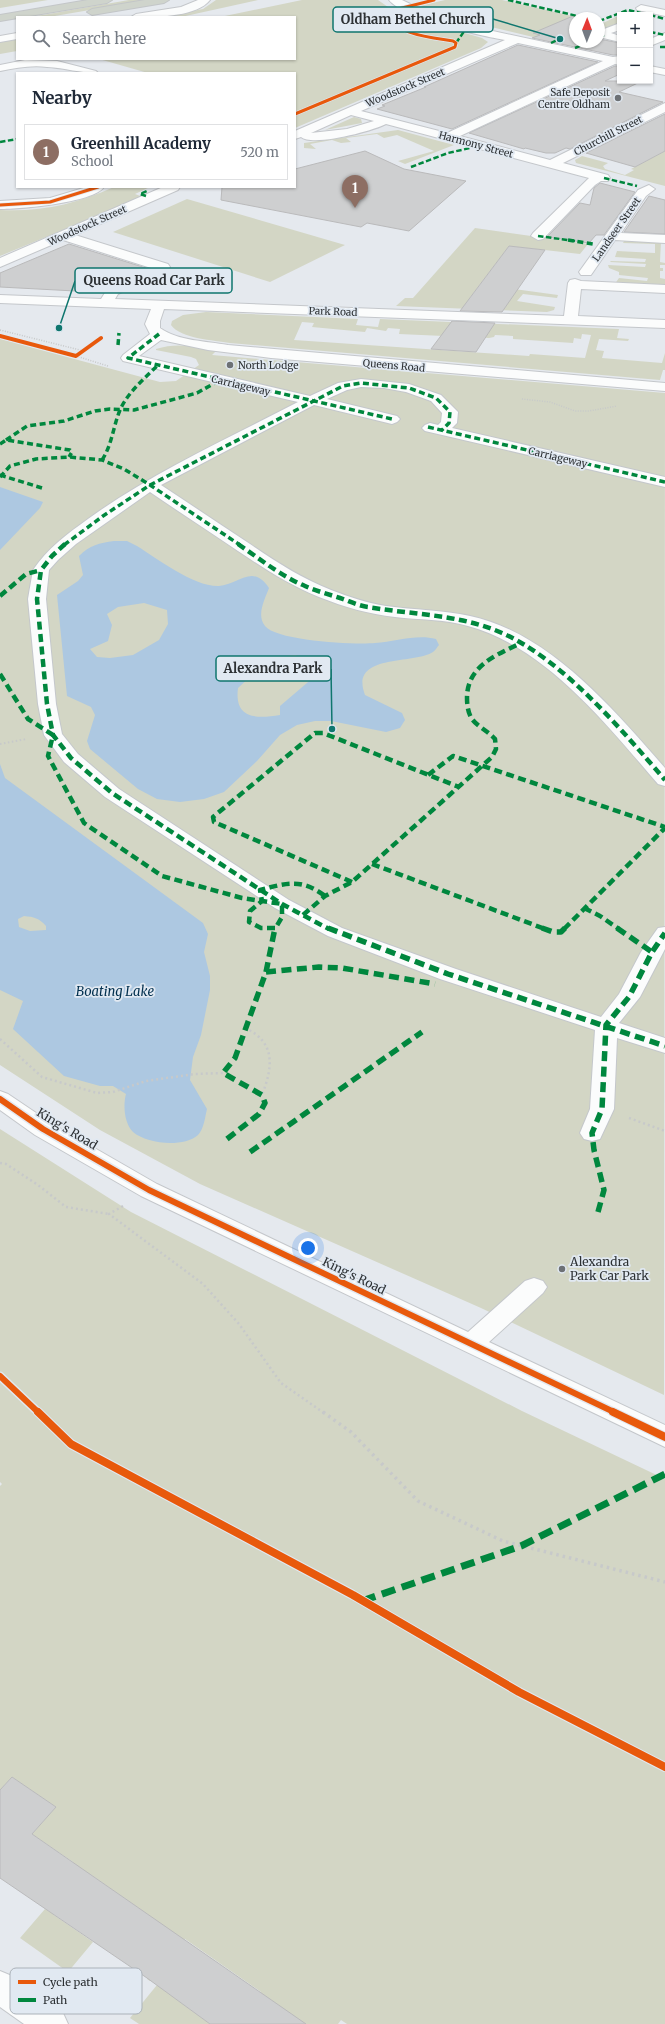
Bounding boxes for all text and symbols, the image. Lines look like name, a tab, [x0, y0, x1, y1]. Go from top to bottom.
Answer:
callout: Oldham Bethel Church	[333, 7, 493, 32]
text: Oldham Bethel Church	[341, 11, 486, 28]
north arrow	[569, 12, 605, 48]
map controls	[617, 12, 653, 84]
button: +	[617, 12, 653, 48]
search box	[16, 16, 296, 60]
icon: search	[30, 27, 52, 49]
text: Search here	[62, 29, 146, 48]
button: −	[617, 48, 653, 84]
street label: Woodstock Street	[363, 65, 447, 110]
place label: Safe Deposit Centre Oldham	[538, 86, 610, 111]
text: Nearby	[32, 87, 92, 109]
marker: Safe Deposit Centre Oldham	[613, 93, 623, 103]
street label: Churchill Street	[572, 113, 645, 158]
street label: Harmony Street	[437, 128, 515, 161]
text: Greenhill Academy	[71, 134, 211, 153]
text: 1	[43, 144, 49, 161]
text: 520 m	[240, 144, 279, 161]
text: School	[71, 153, 113, 170]
pin: 1	[342, 175, 368, 208]
street label: Landseer Street	[589, 195, 643, 264]
street label: Woodstock Street	[45, 202, 129, 249]
callout: Queens Road Car Park	[75, 268, 232, 293]
text: Queens Road Car Park	[83, 272, 225, 289]
street label: Park Road	[308, 304, 358, 319]
street label: Queens Road	[362, 356, 426, 375]
place label: North Lodge	[238, 359, 298, 372]
marker: North Lodge	[225, 360, 235, 370]
street label: Carriageway	[210, 372, 272, 399]
street label: Carriageway	[527, 444, 589, 471]
callout: Alexandra Park	[216, 656, 331, 681]
text: Alexandra Park	[223, 660, 323, 677]
water label: Boating Lake	[76, 983, 155, 1000]
street label: King's Road	[34, 1105, 100, 1153]
your location	[298, 1238, 318, 1258]
street label: King's Road	[320, 1254, 388, 1297]
place label: Alexandra Park Car Park	[569, 1254, 649, 1283]
marker: Alexandra Park Car Park	[557, 1264, 567, 1274]
legend	[10, 1968, 142, 2014]
text: Cycle path	[43, 1975, 98, 1989]
text: Path	[43, 1993, 68, 2007]

